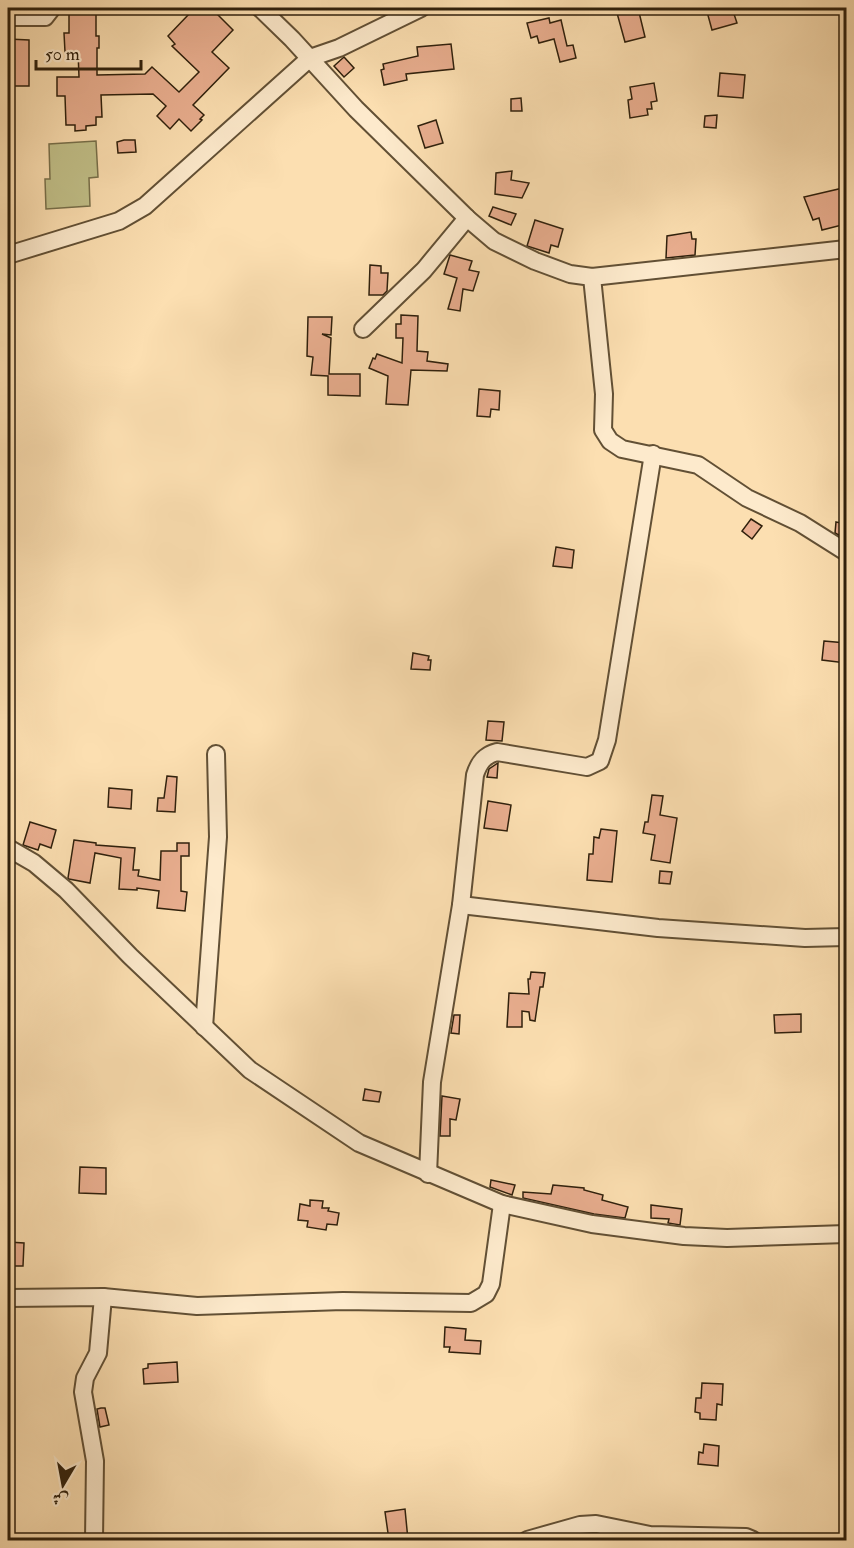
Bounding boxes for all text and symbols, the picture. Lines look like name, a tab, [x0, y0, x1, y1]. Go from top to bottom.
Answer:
scale bar	[36, 33, 141, 71]
text: 50 m	[45, 43, 80, 66]
north arrow	[33, 1455, 93, 1515]
text: ش	[51, 1488, 70, 1510]

